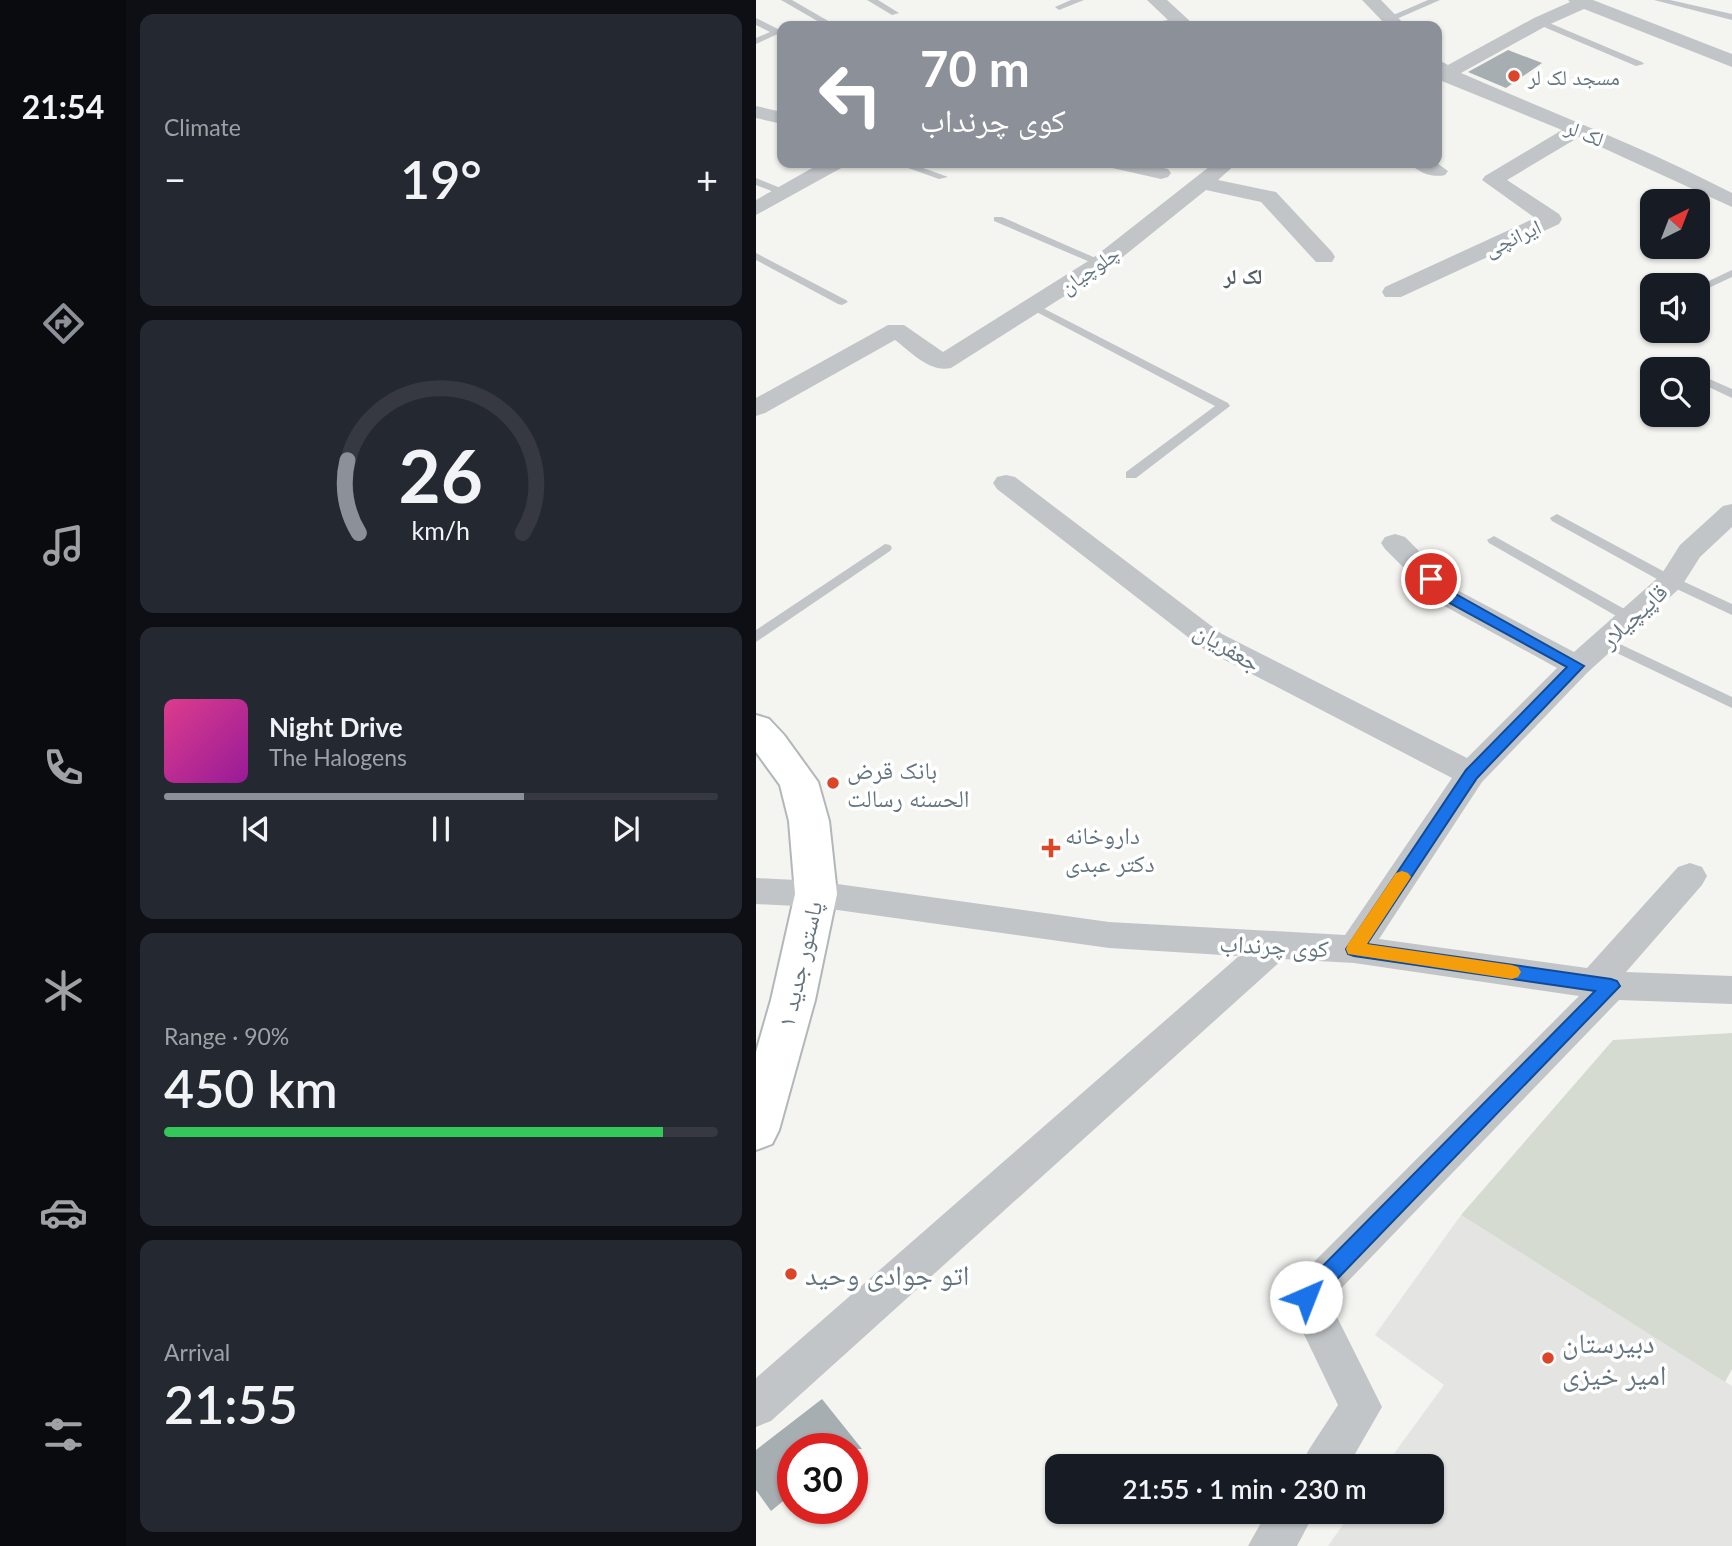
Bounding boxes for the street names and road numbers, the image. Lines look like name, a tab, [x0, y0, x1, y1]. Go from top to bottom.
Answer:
street label: لک لر	[1561, 113, 1608, 151]
street label: ایرانچی	[1480, 213, 1545, 263]
street label: چلوچیان	[1054, 240, 1124, 299]
street label: قاپیچیلار	[1593, 577, 1674, 655]
street label: جعفریان	[1189, 615, 1267, 678]
street label: پاستور جدید ۱	[770, 898, 829, 1030]
street label: کوی چرنداب	[1219, 928, 1329, 963]

